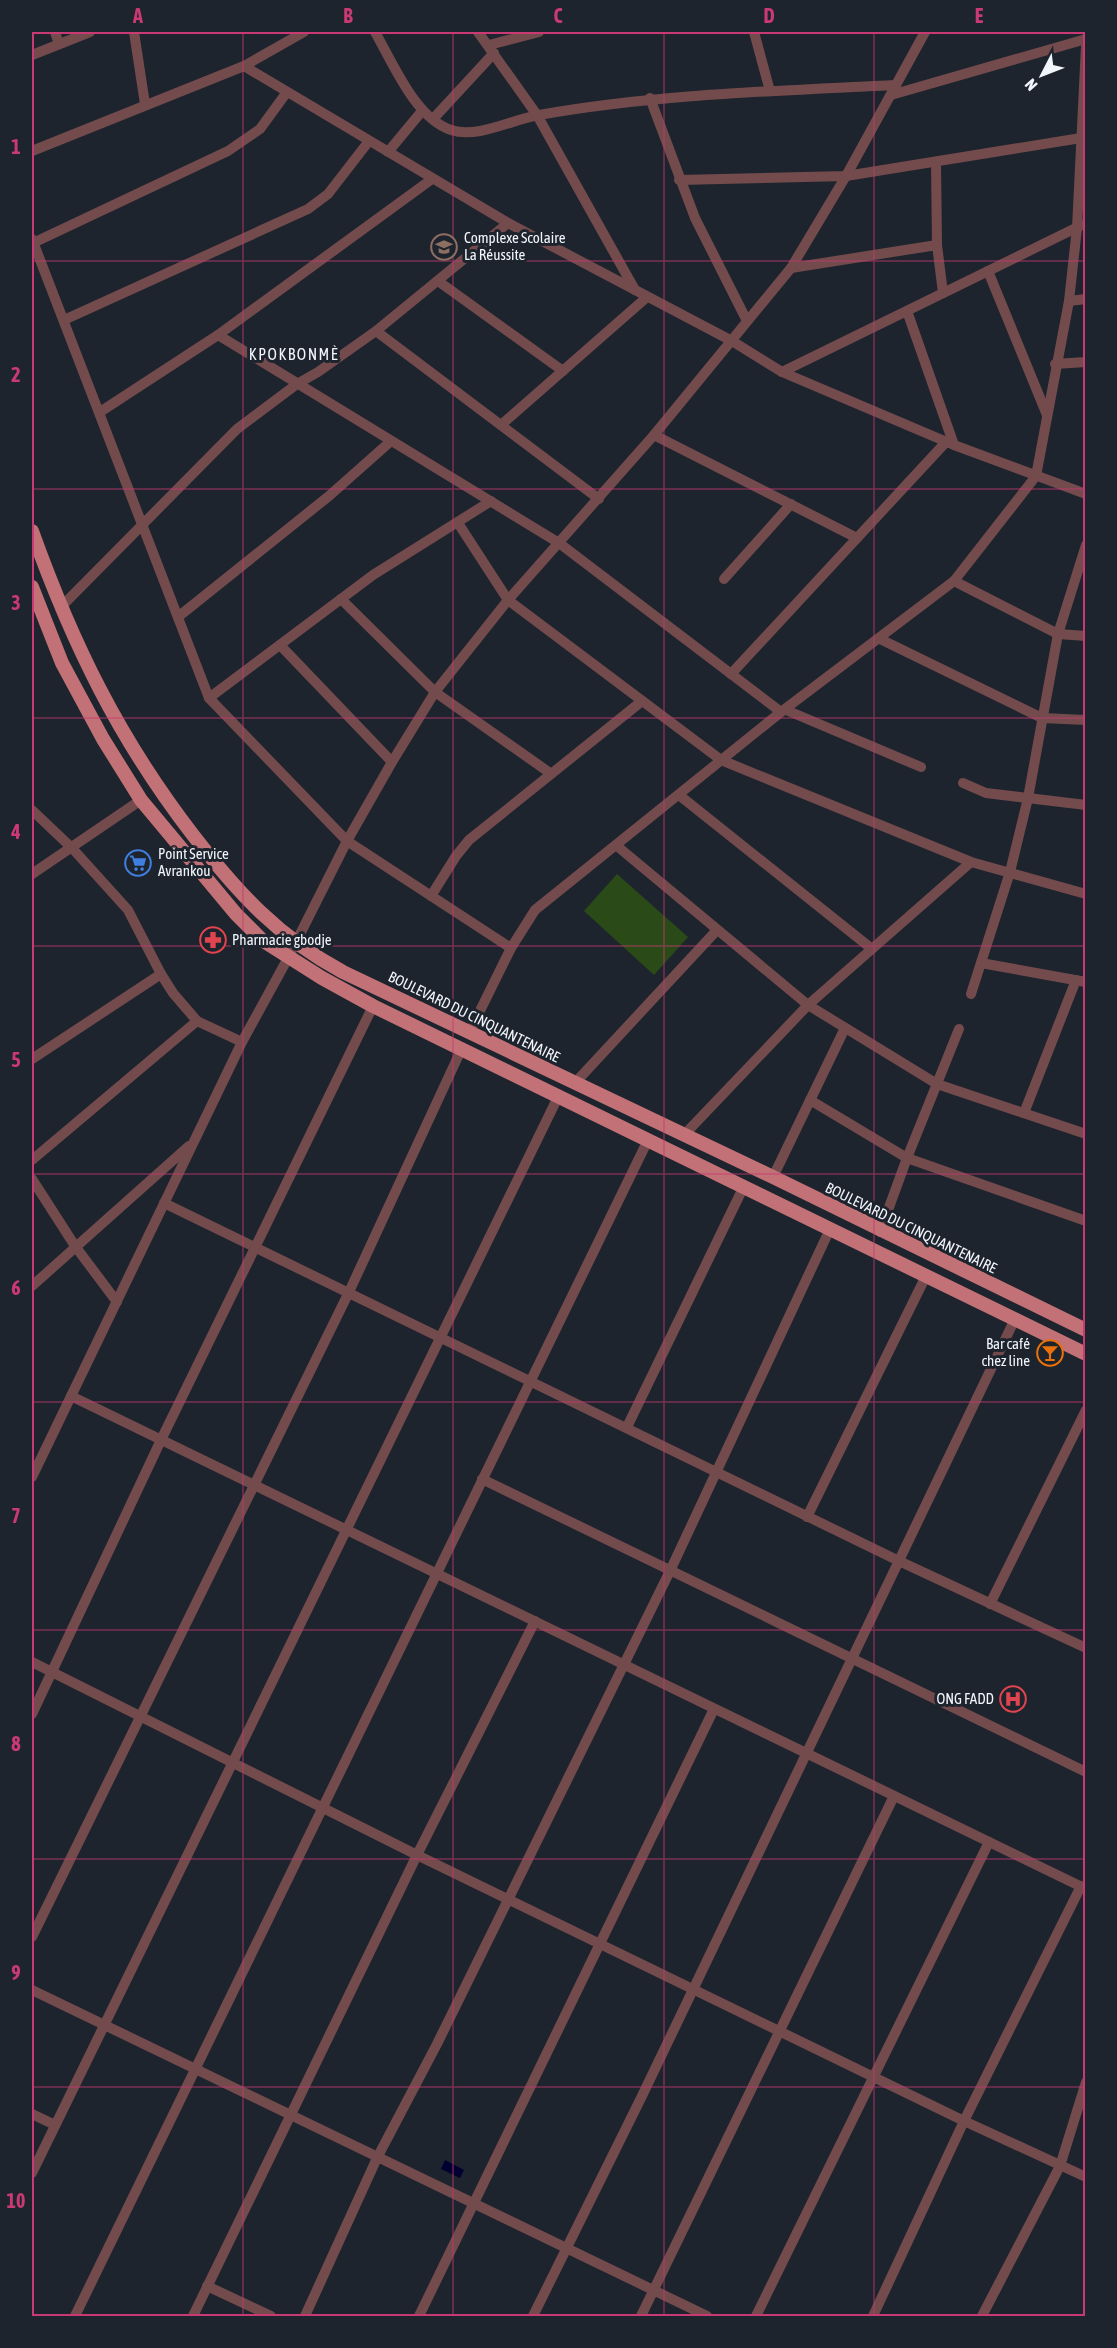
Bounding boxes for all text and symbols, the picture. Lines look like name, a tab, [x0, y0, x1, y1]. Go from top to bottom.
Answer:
text: A	[132, 4, 143, 27]
text: B	[343, 4, 353, 27]
text: C	[554, 4, 563, 27]
text: D	[763, 4, 775, 27]
text: E	[975, 4, 984, 27]
north arrow	[1012, 45, 1072, 105]
text: N	[1021, 76, 1041, 95]
text: 1	[11, 135, 21, 158]
place label: Complexe Scolaire La Réussite	[464, 229, 566, 263]
school or university icon: Complexe Scolaire La Réussite	[429, 232, 459, 262]
district label: KPOKBONMÈ	[249, 345, 339, 363]
text: 2	[11, 363, 21, 386]
text: 3	[11, 591, 21, 614]
text: 4	[10, 820, 21, 843]
place label: Point Service Avrankou	[158, 845, 229, 879]
supermarket icon: Point Service Avrankou	[123, 848, 153, 878]
pharmacy icon: Pharmacie gbodje	[198, 925, 228, 955]
place label: Pharmacie gbodje	[232, 931, 332, 948]
street label: BOULEVARD DU CINQUANTENAIRE	[386, 968, 563, 1066]
text: 5	[11, 1048, 21, 1071]
street label: BOULEVARD DU CINQUANTENAIRE	[823, 1179, 1000, 1277]
text: 6	[11, 1276, 21, 1299]
place label: Bar café chez line	[981, 1335, 1030, 1369]
bar icon: Bar café chez line	[1035, 1338, 1065, 1368]
text: 7	[11, 1504, 21, 1527]
hospital icon: ONG FADD	[998, 1684, 1028, 1714]
place label: ONG FADD	[936, 1690, 994, 1707]
text: 8	[11, 1732, 21, 1755]
text: 9	[11, 1961, 21, 1984]
text: 10	[7, 2189, 25, 2212]

